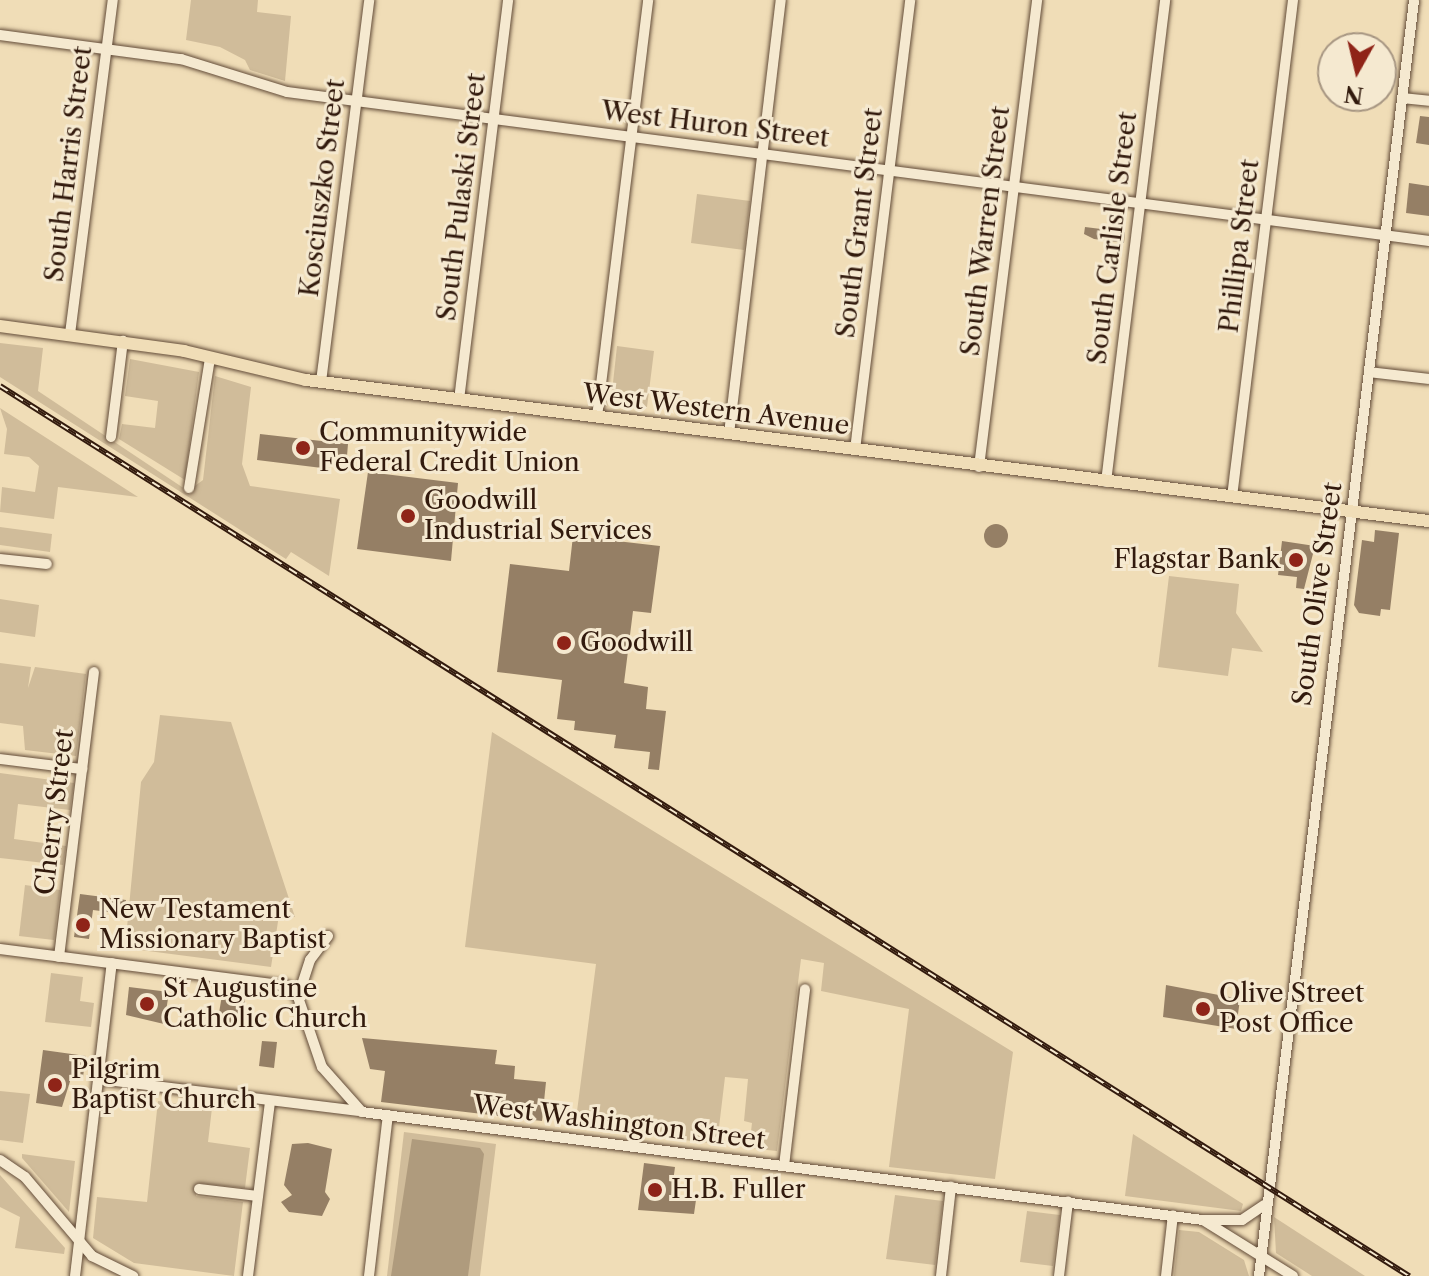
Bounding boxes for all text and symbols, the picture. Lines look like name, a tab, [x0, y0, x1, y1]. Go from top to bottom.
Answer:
north arrow	[1317, 32, 1397, 112]
street label: South Harris Street	[39, 44, 99, 284]
street label: South Pulaski Street	[431, 71, 493, 323]
street label: Kosciuszko Street	[294, 77, 352, 299]
text: N	[1343, 80, 1365, 109]
street label: West Huron Street	[599, 96, 831, 154]
street label: South Warren Street	[955, 104, 1017, 358]
street label: South Grant Street	[830, 106, 890, 340]
street label: South Carlisle Street	[1082, 110, 1144, 366]
street label: Phillipa Street	[1214, 157, 1266, 335]
street label: West Western Avenue	[580, 378, 852, 442]
place label: Communitywide Federal Credit Union	[319, 417, 580, 478]
marker: Communitywide Federal Credit Union	[294, 439, 312, 457]
street label: South Olive Street	[1287, 480, 1349, 708]
place label: Goodwill Industrial Services	[424, 485, 652, 546]
marker: Goodwill Industrial Services	[399, 507, 417, 525]
place label: Flagstar Bank	[1113, 544, 1280, 576]
marker: Flagstar Bank	[1287, 551, 1305, 569]
place label: Goodwill	[580, 627, 693, 659]
marker: Goodwill	[555, 634, 573, 652]
street label: Cherry Street	[29, 727, 81, 897]
place label: New Testament Missionary Baptist	[99, 894, 327, 956]
marker: New Testament Missionary Baptist	[74, 916, 92, 934]
place label: St Augustine Catholic Church	[163, 973, 367, 1034]
place label: Olive Street Post Office	[1219, 978, 1364, 1040]
marker: St Augustine Catholic Church	[138, 995, 156, 1013]
marker: Olive Street Post Office	[1194, 1000, 1212, 1018]
place label: Pilgrim Baptist Church	[71, 1054, 256, 1116]
marker: Pilgrim Baptist Church	[46, 1076, 64, 1094]
street label: West Washington Street	[470, 1090, 768, 1156]
place label: H.B. Fuller	[671, 1174, 806, 1206]
marker: H.B. Fuller	[646, 1181, 664, 1199]

